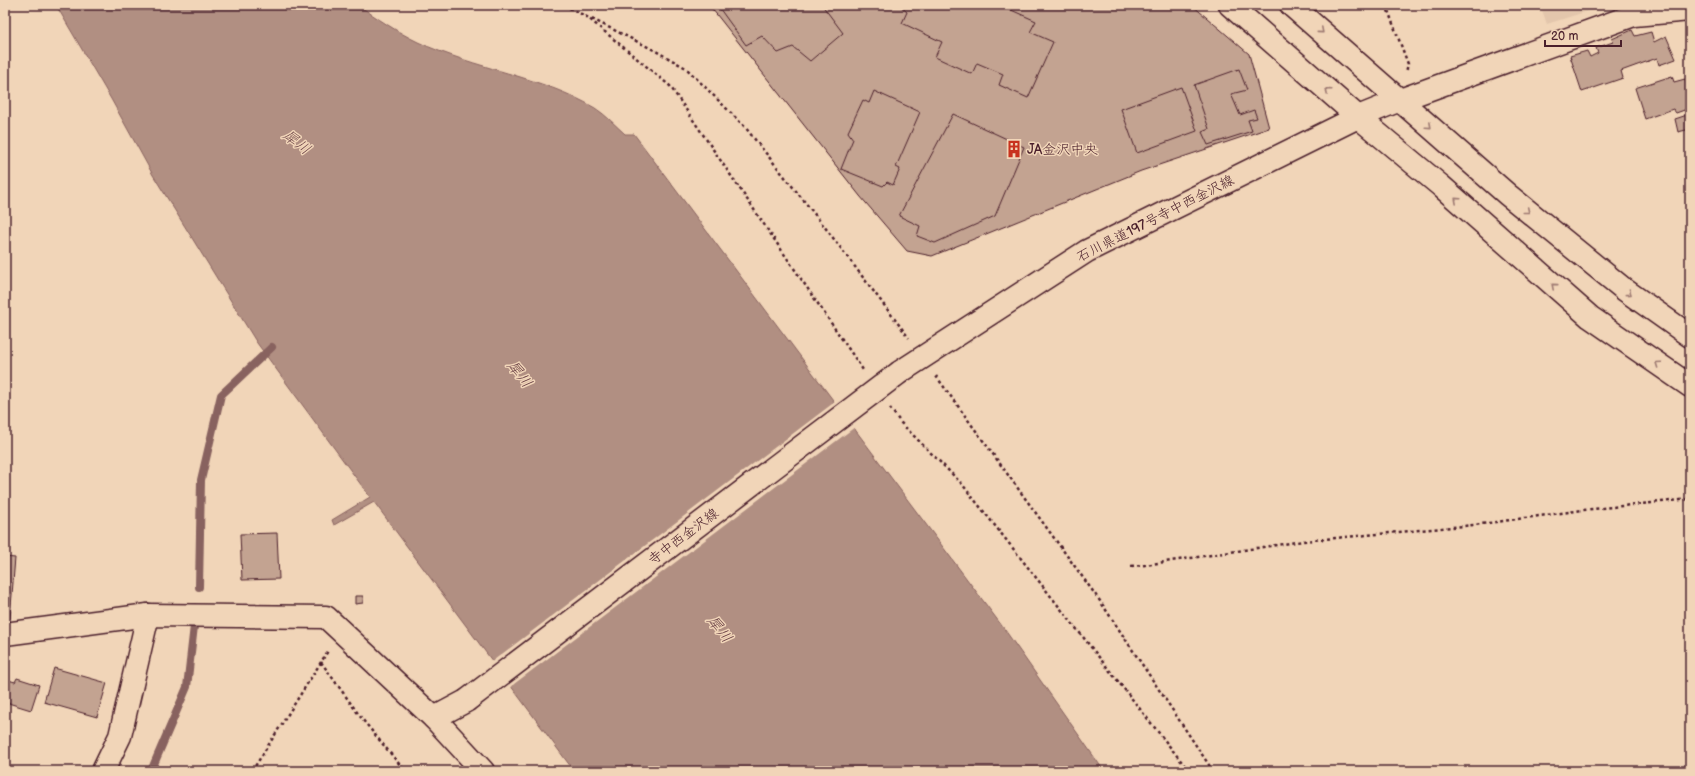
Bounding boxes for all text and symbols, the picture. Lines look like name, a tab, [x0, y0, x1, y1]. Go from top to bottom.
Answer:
scale bar	[1545, 22, 1621, 48]
one-way arrow	[1316, 26, 1324, 33]
text: 20 m	[1551, 29, 1578, 44]
one-way arrow	[1326, 88, 1333, 95]
one-way arrow	[1425, 121, 1432, 128]
water label: 犀川	[279, 126, 314, 159]
building icon: JA金沢中央	[1004, 139, 1024, 159]
place label: JA金沢中央	[1027, 141, 1098, 158]
street label: 石川県道197号寺中西金沢線	[1074, 171, 1237, 266]
one-way arrow	[1454, 197, 1462, 205]
one-way arrow	[1523, 206, 1530, 213]
one-way arrow	[1552, 284, 1559, 291]
one-way arrow	[1624, 288, 1631, 295]
water label: 犀川	[503, 357, 536, 392]
one-way arrow	[1655, 362, 1662, 369]
street label: 寺中西金沢線	[645, 504, 722, 568]
water label: 犀川	[703, 612, 736, 647]

